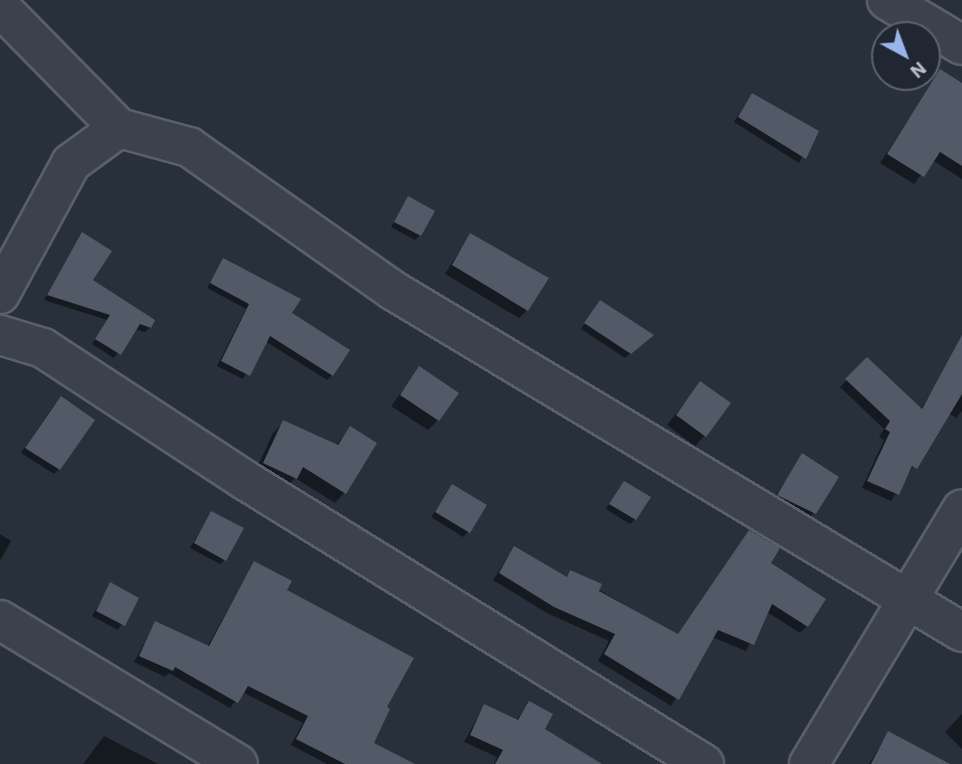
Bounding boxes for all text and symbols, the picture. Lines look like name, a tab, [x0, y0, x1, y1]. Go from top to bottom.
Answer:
north arrow	[871, 21, 941, 91]
text: N	[905, 57, 932, 84]

